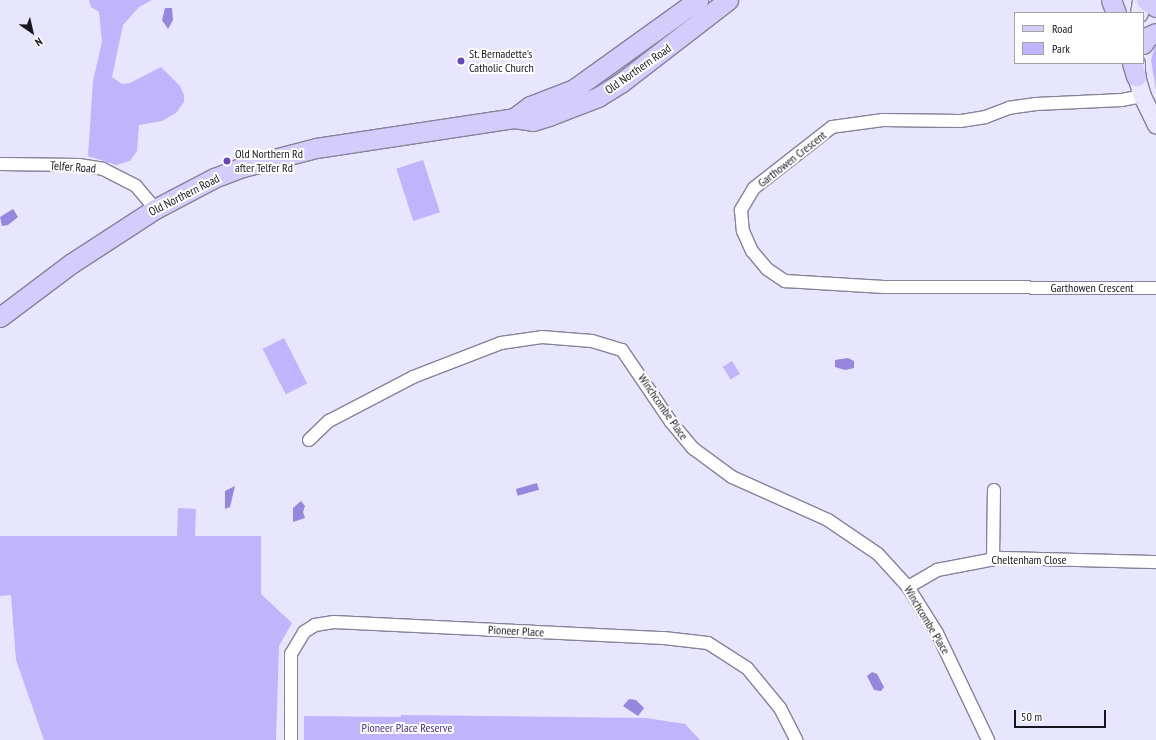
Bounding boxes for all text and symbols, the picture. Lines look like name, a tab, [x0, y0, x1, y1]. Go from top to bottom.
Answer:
north arrow	[12, 12, 52, 52]
legend	[1014, 12, 1144, 64]
text: Road	[1052, 21, 1072, 36]
text: N	[32, 34, 45, 49]
street label: Old Northern Road	[602, 41, 674, 97]
text: Park	[1052, 41, 1070, 56]
place label: St. Bernadette's Catholic Church	[469, 47, 534, 75]
marker: St. Bernadette's Catholic Church	[456, 56, 466, 66]
street label: Garthowen Crescent	[755, 128, 829, 190]
place label: Old Northern Rd after Telfer Rd	[235, 147, 303, 175]
marker: Old Northern Rd after Telfer Rd	[222, 156, 232, 166]
street label: Telfer Road	[49, 158, 97, 176]
street label: Old Northern Road	[146, 171, 222, 219]
street label: Garthowen Crescent	[1051, 281, 1133, 295]
street label: Winchcombe Place	[635, 371, 691, 443]
street label: Cheltenham Close	[992, 553, 1066, 567]
street label: Winchcombe Place	[901, 583, 953, 657]
street label: Pioneer Place	[488, 622, 544, 640]
scale bar	[1016, 702, 1108, 728]
text: 50 m	[1021, 709, 1042, 724]
park label: Pioneer Place Reserve	[362, 721, 452, 735]

